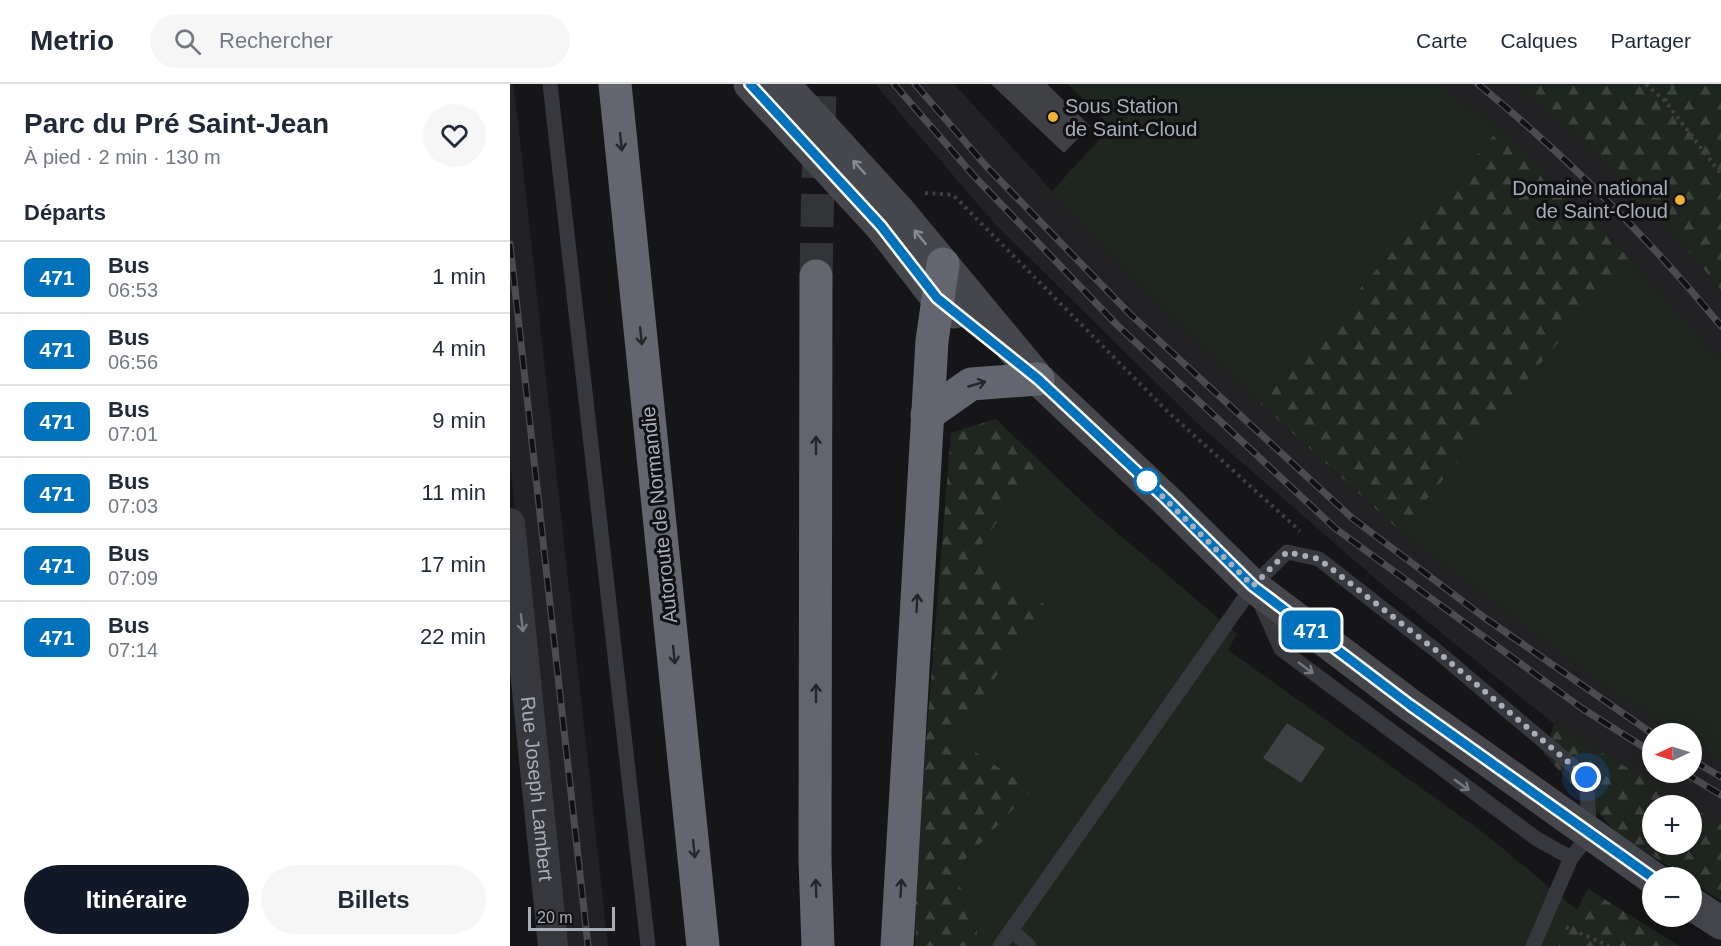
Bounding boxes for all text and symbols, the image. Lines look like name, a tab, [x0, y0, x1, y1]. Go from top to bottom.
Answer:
search box	[150, 14, 570, 68]
text: Metrio	[30, 25, 114, 56]
icon: search	[171, 25, 204, 58]
text: Rechercher	[219, 28, 333, 53]
text: Carte	[1416, 29, 1467, 52]
text: Calques	[1500, 29, 1577, 52]
text: Partager	[1610, 29, 1691, 52]
place label: Sous Station de Saint-Cloud	[1065, 95, 1197, 140]
button: heart	[423, 104, 486, 167]
text: Parc du Pré Saint-Jean	[24, 108, 329, 139]
marker: Sous Station de Saint-Cloud	[1046, 110, 1060, 124]
one-way arrow	[616, 132, 627, 152]
text: À pied · 2 min · 130 m	[24, 146, 221, 168]
one-way arrow	[852, 160, 866, 175]
place label: Domaine national de Saint-Cloud	[1512, 177, 1668, 222]
marker: Domaine national de Saint-Cloud	[1673, 193, 1687, 207]
text: Départs	[24, 200, 106, 225]
one-way arrow	[914, 229, 927, 245]
text: Bus	[108, 253, 150, 278]
text: 1 min	[432, 264, 486, 289]
text: 471	[39, 266, 75, 289]
text: 06:53	[108, 279, 158, 301]
text: Bus	[108, 325, 150, 350]
one-way arrow	[636, 326, 647, 346]
text: 4 min	[432, 336, 486, 361]
text: 471	[39, 338, 75, 361]
text: 06:56	[108, 351, 158, 373]
one-way arrow	[967, 378, 986, 389]
text: Bus	[108, 397, 150, 422]
street label: Autoroute de Normandie	[637, 405, 681, 625]
text: 9 min	[432, 408, 486, 433]
text: 471	[39, 410, 75, 433]
text: 07:01	[108, 423, 158, 445]
one-way arrow	[810, 436, 822, 456]
unlabelled marker	[1134, 468, 1160, 494]
text: Bus	[108, 469, 150, 494]
text: 11 min	[422, 480, 486, 505]
text: 471	[39, 482, 75, 505]
text: 07:03	[108, 495, 158, 517]
text: Bus	[108, 541, 150, 566]
text: 17 min	[420, 552, 486, 577]
text: 471	[39, 554, 75, 577]
text: 07:09	[108, 567, 158, 589]
one-way arrow	[911, 594, 922, 614]
line badge: 471	[1276, 610, 1346, 650]
one-way arrow	[517, 612, 528, 632]
text: Bus	[108, 613, 150, 638]
text: 471	[1293, 619, 1329, 642]
text: 22 min	[420, 624, 486, 649]
text: 471	[39, 626, 75, 649]
text: 07:14	[108, 639, 158, 661]
one-way arrow	[669, 645, 680, 665]
one-way arrow	[1298, 661, 1314, 674]
one-way arrow	[810, 683, 822, 703]
street label: Rue Joseph Lambert	[517, 695, 557, 883]
north arrow	[1642, 723, 1702, 783]
map controls	[1642, 723, 1702, 927]
your location	[1571, 762, 1601, 792]
one-way arrow	[1454, 779, 1470, 791]
button: +	[1642, 795, 1702, 855]
one-way arrow	[689, 839, 700, 859]
button: Itinéraire	[24, 865, 249, 934]
button: Billets	[261, 865, 486, 934]
button: −	[1642, 867, 1702, 927]
one-way arrow	[810, 878, 822, 898]
one-way arrow	[895, 878, 906, 898]
scale bar	[528, 904, 615, 932]
text: 20 m	[537, 909, 573, 926]

